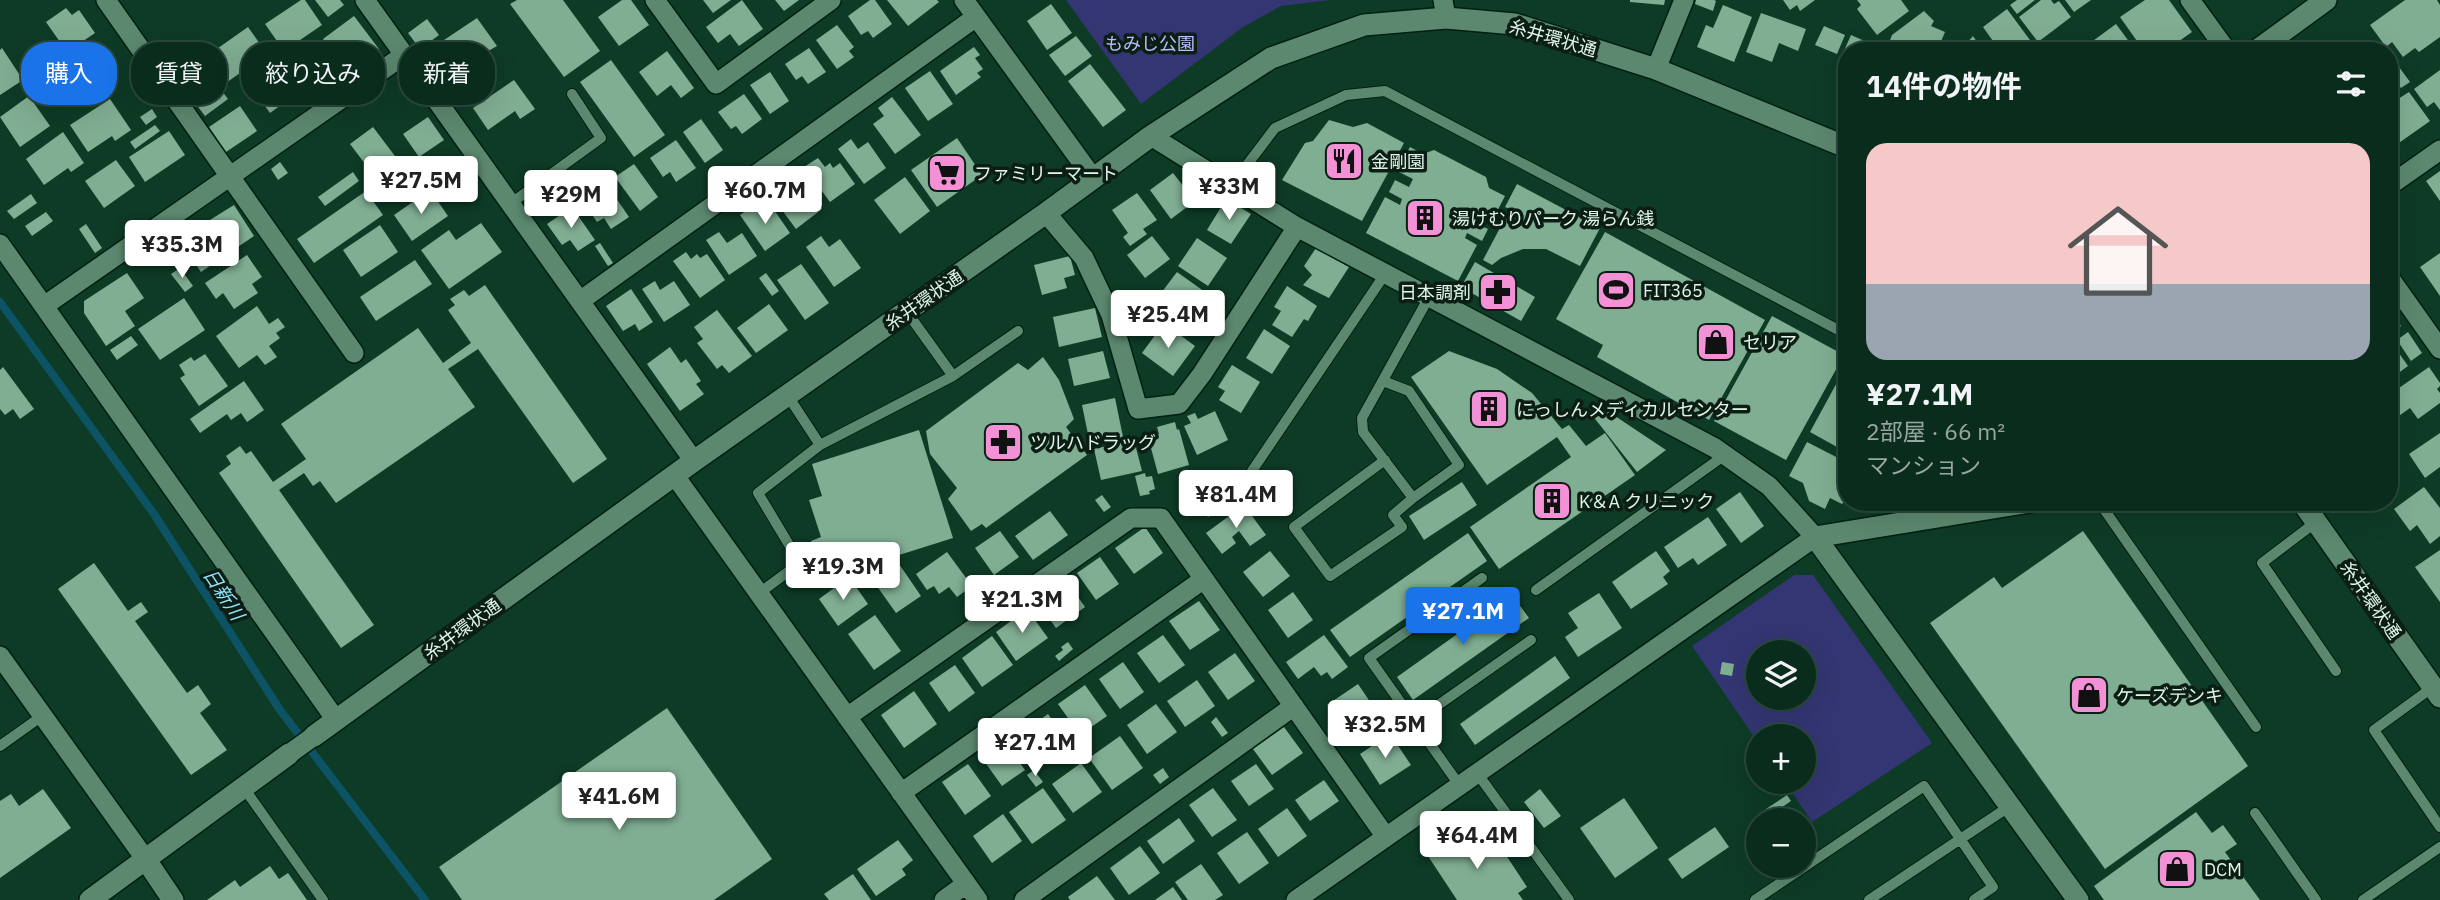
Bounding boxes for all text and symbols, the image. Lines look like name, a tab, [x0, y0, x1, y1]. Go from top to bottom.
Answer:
street label: 糸井環状通	[1507, 15, 1599, 61]
park label: もみじ公園	[1105, 32, 1195, 55]
chip: 購入	[21, 42, 117, 105]
chip: 賃貸	[131, 42, 227, 105]
chip: 絞り込み	[241, 42, 385, 105]
chip: 新着	[399, 42, 495, 105]
icon: filters	[2332, 65, 2370, 103]
text: 14件の物件	[1866, 66, 2022, 105]
restaurant icon: 金剛園	[1323, 140, 1365, 182]
place label: 金剛園	[1371, 150, 1425, 173]
supermarket icon: ファミリーマート	[926, 152, 968, 194]
pin: ¥27.5M	[364, 156, 478, 216]
place label: ファミリーマート	[974, 162, 1118, 185]
pin: ¥33M	[1188, 162, 1270, 222]
text: ¥27.5M	[380, 164, 462, 194]
pin: ¥60.7M	[708, 166, 822, 226]
pin: ¥29M	[530, 170, 612, 230]
text: ¥33M	[1198, 170, 1260, 200]
text: ¥60.7M	[724, 174, 806, 204]
text: ¥29M	[540, 178, 602, 208]
icon: home	[2055, 188, 2181, 314]
building icon: 湯けむりパーク 湯らん銭	[1404, 197, 1446, 239]
place label: 湯けむりパーク 湯らん銭	[1452, 207, 1654, 230]
pin: ¥35.3M	[125, 220, 239, 280]
text: ¥35.3M	[141, 228, 223, 258]
street label: 糸井環状通	[881, 265, 967, 335]
sports icon: FIT365	[1595, 269, 1637, 311]
pharmacy icon: 日本調剤	[1477, 271, 1519, 313]
place label: FIT365	[1643, 279, 1703, 302]
place label: 日本調剤	[1399, 281, 1471, 304]
pin: ¥25.4M	[1111, 290, 1225, 350]
text: ¥25.4M	[1127, 298, 1209, 328]
shop icon: セリア	[1695, 321, 1737, 363]
place label: セリア	[1743, 331, 1797, 354]
text: ¥27.1M	[1866, 374, 1973, 413]
building icon: にっしんメディカルセンター	[1468, 388, 1510, 430]
place label: にっしんメディカルセンター	[1516, 398, 1749, 421]
text: 2部屋 · 66 m²	[1866, 416, 2005, 446]
pharmacy icon: ツルハドラッグ	[982, 421, 1024, 463]
place label: ツルハドラッグ	[1030, 431, 1156, 454]
text: マンション	[1866, 450, 1981, 480]
pin: ¥81.4M	[1179, 470, 1293, 530]
text: ¥81.4M	[1195, 478, 1277, 508]
building icon: K＆A クリニック	[1531, 480, 1573, 522]
place label: K＆A クリニック	[1579, 490, 1714, 513]
pin: ¥19.3M	[786, 542, 900, 602]
text: ¥19.3M	[802, 550, 884, 580]
street label: 糸井環状通	[2336, 557, 2406, 643]
water label: 日新川	[198, 564, 251, 626]
pin: ¥21.3M	[965, 576, 1079, 635]
text: ¥21.3M	[981, 583, 1063, 613]
pin: ¥27.1M	[1406, 588, 1520, 647]
street label: 糸井環状通	[419, 593, 505, 665]
text: ¥27.1M	[1422, 595, 1504, 625]
map controls	[1746, 640, 1816, 878]
button: layers	[1746, 640, 1816, 710]
shop icon: ケーズデンキ	[2068, 674, 2110, 716]
place label: ケーズデンキ	[2116, 684, 2223, 707]
pin: ¥32.5M	[1328, 700, 1442, 760]
text: ¥32.5M	[1344, 708, 1426, 738]
pin: ¥27.1M	[978, 718, 1092, 778]
button: +	[1746, 724, 1816, 794]
text: ¥27.1M	[994, 726, 1076, 756]
pin: ¥41.6M	[562, 772, 676, 832]
text: ¥41.6M	[578, 780, 660, 810]
button: −	[1746, 808, 1816, 878]
pin: ¥64.4M	[1420, 812, 1534, 871]
text: ¥64.4M	[1436, 819, 1518, 849]
shop icon: DCM	[2156, 848, 2198, 890]
place label: DCM	[2204, 858, 2242, 881]

